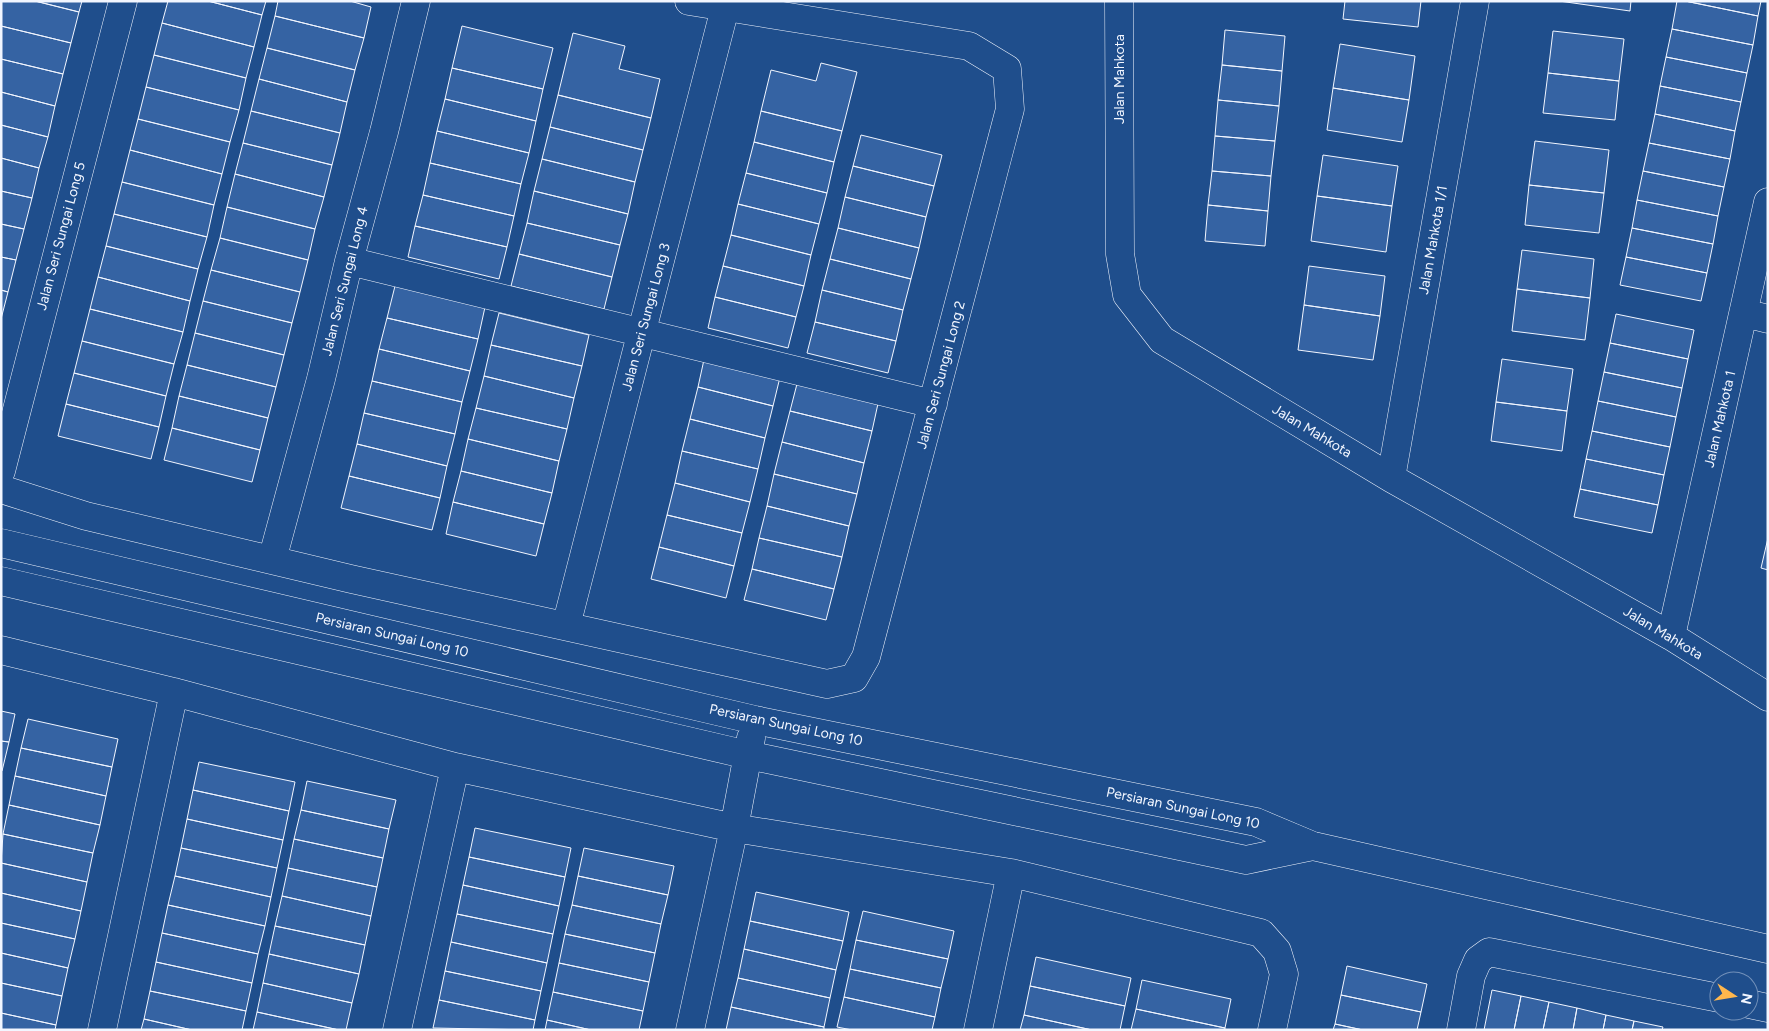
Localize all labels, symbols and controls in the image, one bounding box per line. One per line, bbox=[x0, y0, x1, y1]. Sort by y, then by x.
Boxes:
street label: Jalan Mahkota bbox=[1111, 34, 1128, 124]
street label: Jalan Seri Sungai Long 5 bbox=[33, 160, 89, 312]
street label: Jalan Mahkota 1/1 bbox=[1415, 184, 1451, 296]
street label: Jalan Seri Sungai Long 4 bbox=[318, 204, 372, 357]
street label: Jalan Seri Sungai Long 3 bbox=[618, 241, 674, 393]
street label: Jalan Seri Sungai Long 2 bbox=[913, 299, 969, 451]
street label: Jalan Mahkota 1 bbox=[1701, 369, 1739, 469]
street label: Jalan Mahkota bbox=[1269, 401, 1355, 461]
street label: Jalan Mahkota bbox=[1620, 603, 1706, 663]
street label: Persiaran Sungai Long 10 bbox=[314, 609, 470, 661]
street label: Persiaran Sungai Long 10 bbox=[708, 700, 864, 750]
street label: Persiaran Sungai Long 10 bbox=[1105, 783, 1261, 833]
north arrow bbox=[1709, 971, 1759, 1021]
text: N bbox=[1737, 992, 1756, 1006]

